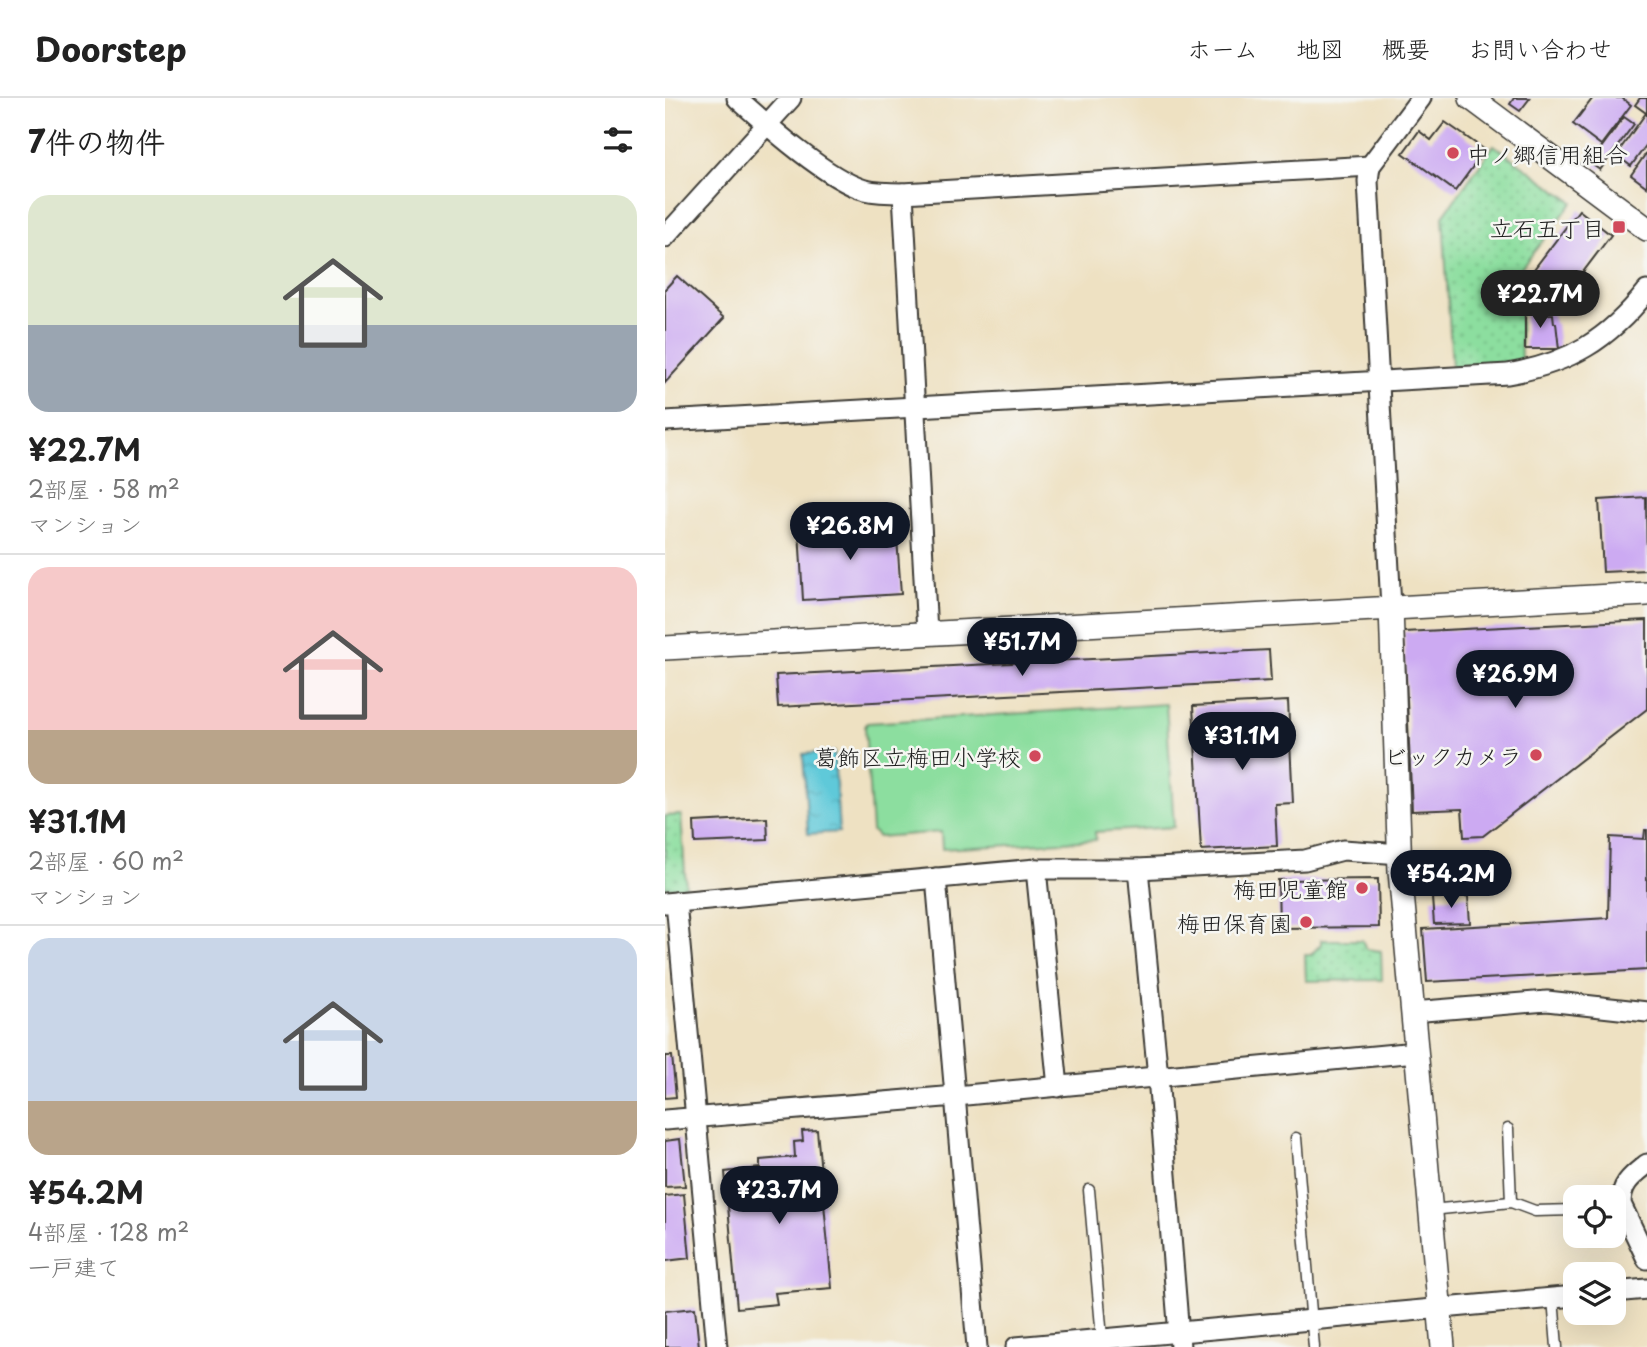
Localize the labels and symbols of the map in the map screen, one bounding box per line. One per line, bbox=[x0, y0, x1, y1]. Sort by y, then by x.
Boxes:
place label: 中ノ郷信用組合 bbox=[1467, 136, 1628, 171]
marker: 中ノ郷信用組合 bbox=[1445, 145, 1461, 161]
place label: 立石五丁目 bbox=[1490, 210, 1605, 245]
marker: 立石五丁目 bbox=[1611, 219, 1627, 235]
pin: ¥22.7M bbox=[1483, 271, 1597, 330]
pin: ¥26.8M bbox=[793, 503, 907, 562]
pin: ¥51.7M bbox=[965, 618, 1079, 678]
pin: ¥26.9M bbox=[1458, 650, 1572, 710]
pin: ¥31.1M bbox=[1185, 712, 1299, 772]
place label: ビックカメラ bbox=[1384, 738, 1522, 773]
place label: 葛飾区立梅田小学校 bbox=[814, 739, 1021, 774]
marker: ビックカメラ bbox=[1528, 747, 1544, 763]
marker: 葛飾区立梅田小学校 bbox=[1027, 748, 1043, 764]
pin: ¥54.2M bbox=[1394, 850, 1508, 910]
place label: 梅田児童館 bbox=[1233, 871, 1348, 906]
marker: 梅田児童館 bbox=[1354, 880, 1370, 896]
place label: 梅田保育園 bbox=[1177, 905, 1292, 940]
marker: 梅田保育園 bbox=[1298, 914, 1314, 930]
pin: ¥23.7M bbox=[722, 1166, 836, 1226]

